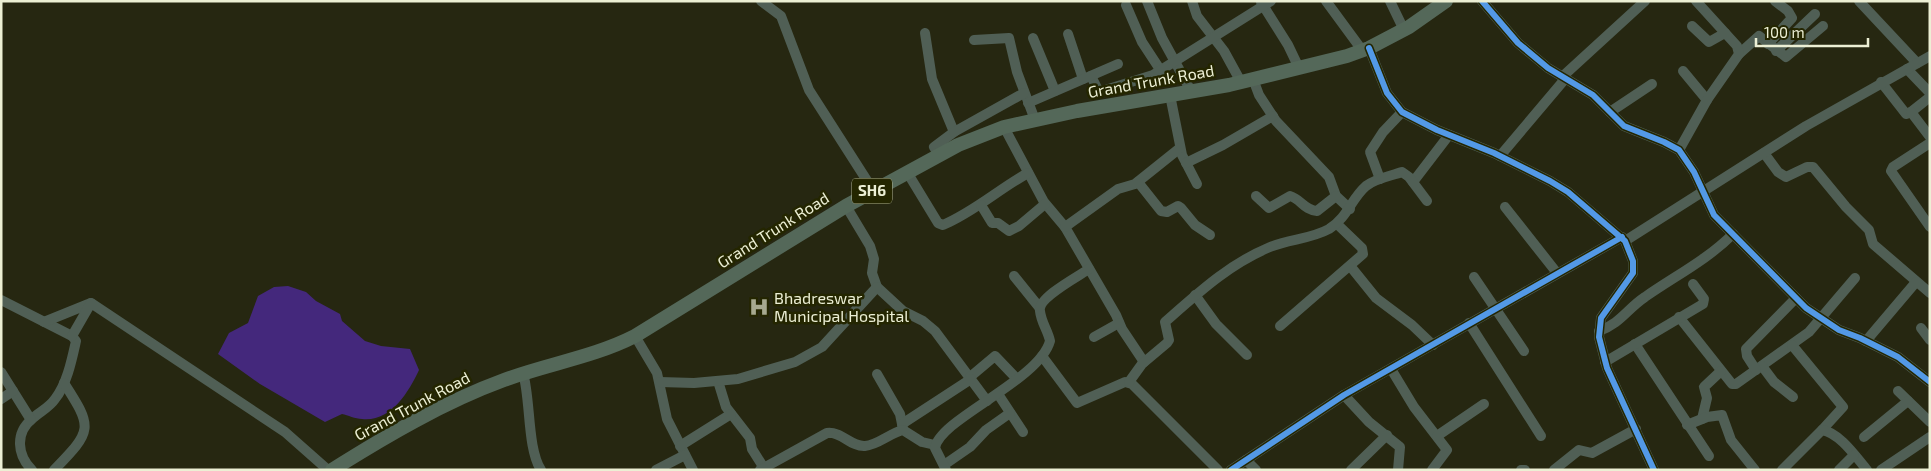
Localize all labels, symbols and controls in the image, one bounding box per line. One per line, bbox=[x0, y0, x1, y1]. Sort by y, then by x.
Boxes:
scale bar bbox=[1756, 15, 1868, 47]
text: 100 m bbox=[1764, 23, 1805, 41]
street label: Grand Trunk Road bbox=[1086, 60, 1216, 101]
road number: SH6 bbox=[852, 178, 892, 204]
street label: Grand Trunk Road bbox=[713, 188, 832, 272]
place label: Bhadreswar Municipal Hospital bbox=[774, 288, 909, 325]
hospital icon: Bhadreswar Municipal Hospital bbox=[748, 296, 770, 318]
street label: Grand Trunk Road bbox=[351, 367, 473, 444]

